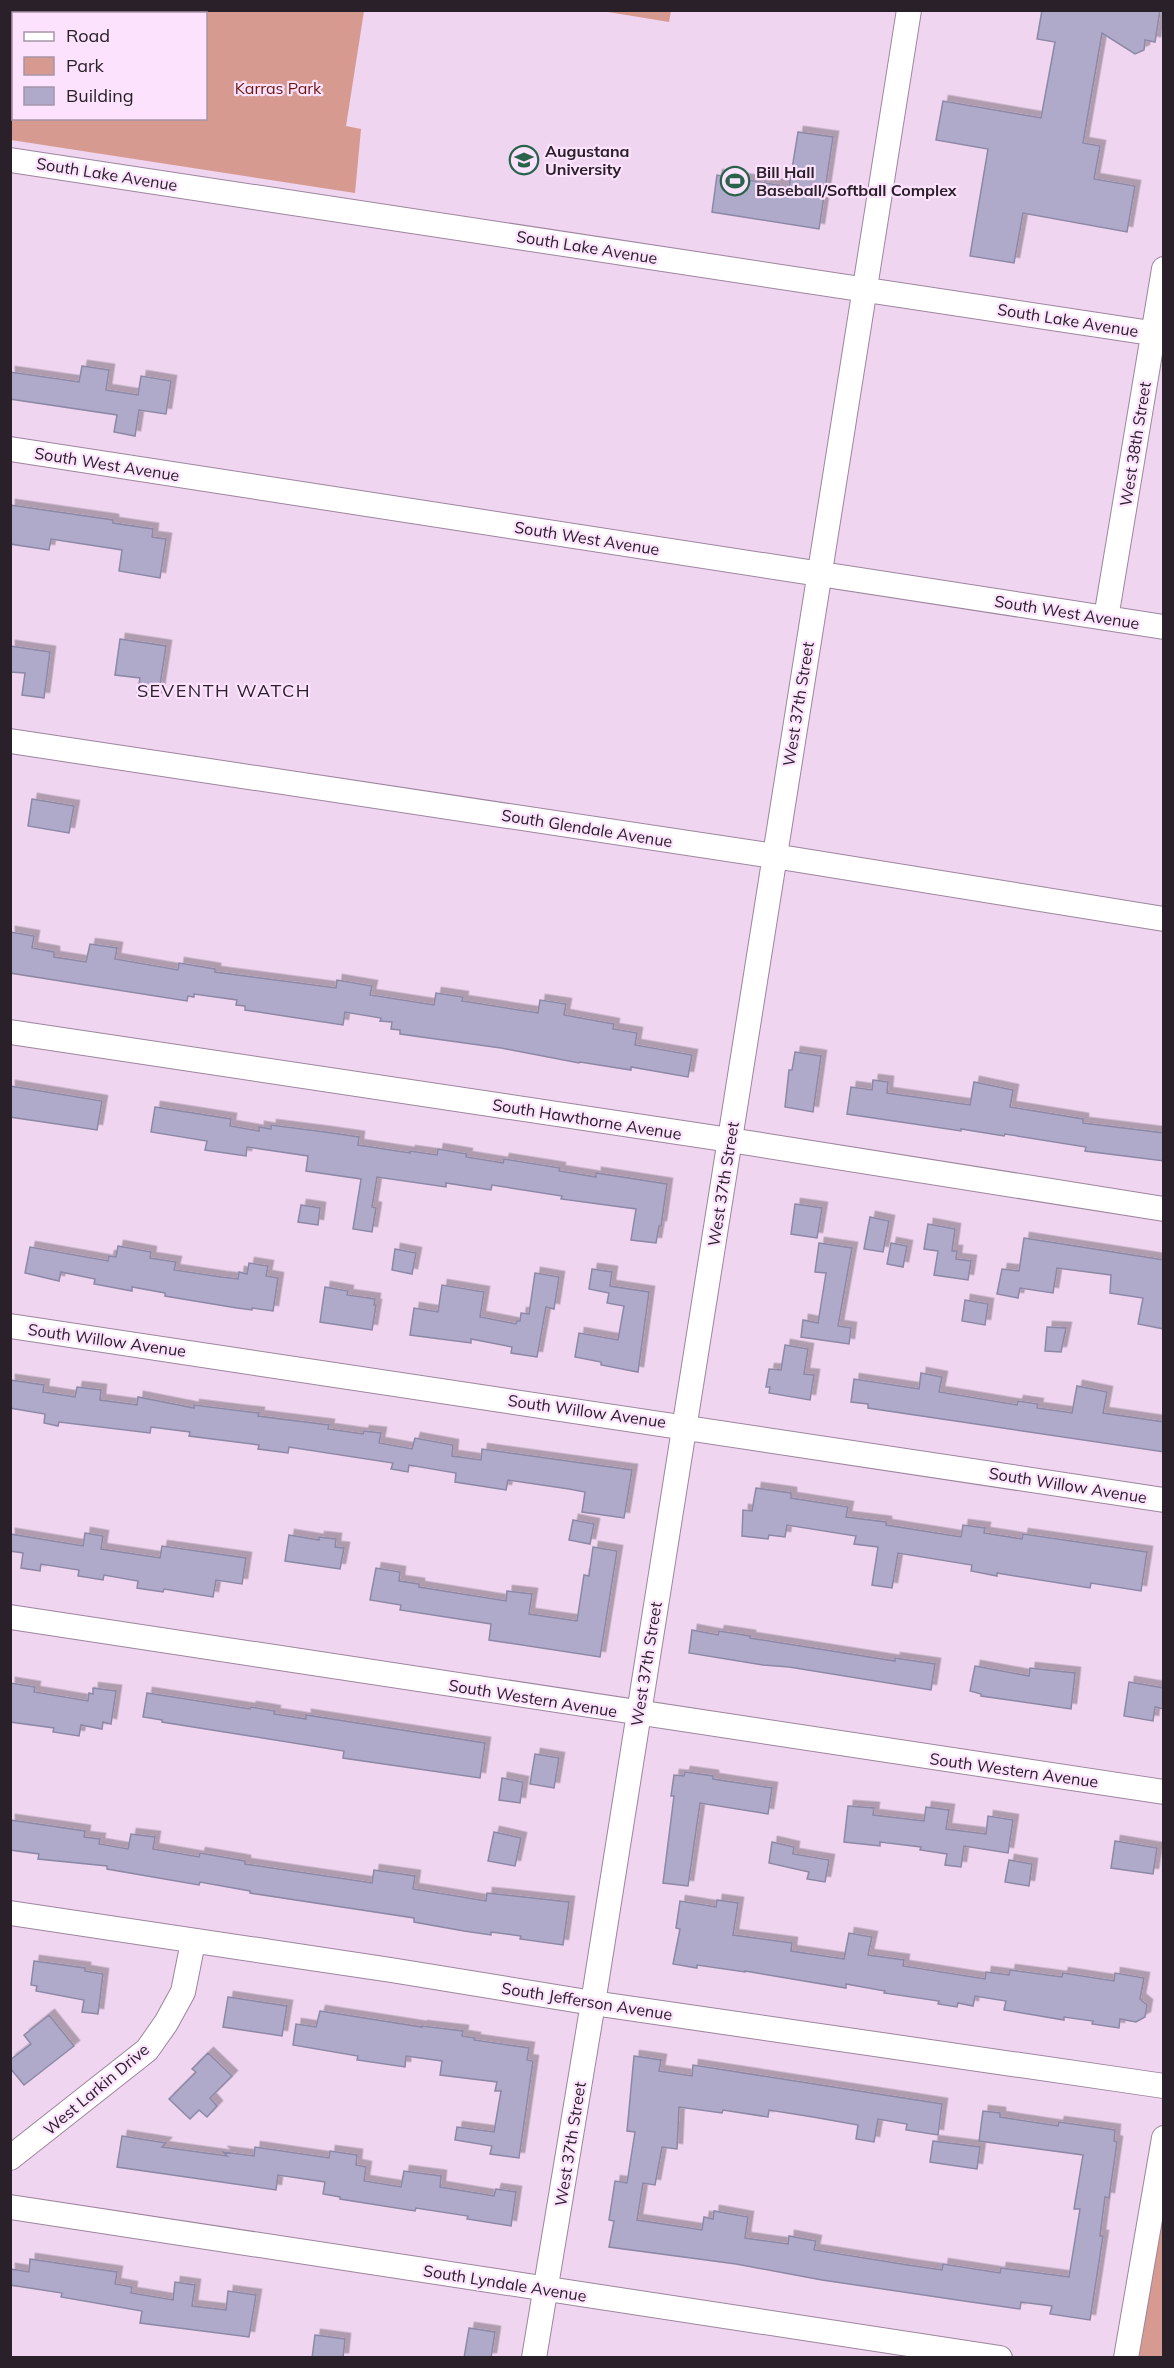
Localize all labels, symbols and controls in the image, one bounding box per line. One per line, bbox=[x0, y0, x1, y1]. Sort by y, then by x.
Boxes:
legend bbox=[12, 12, 207, 120]
text: Road bbox=[66, 24, 110, 47]
text: Park bbox=[66, 54, 105, 77]
park label: Karras Park bbox=[235, 78, 322, 98]
text: Building bbox=[66, 84, 134, 107]
place label: Augustana University bbox=[545, 141, 630, 179]
school or university icon: Augustana University bbox=[508, 144, 540, 176]
street label: South Lake Avenue bbox=[35, 153, 179, 195]
place label: Bill Hall Baseball/Softball Complex bbox=[756, 162, 957, 200]
sports icon: Bill Hall Baseball/Softball Complex bbox=[719, 165, 751, 197]
street label: South Lake Avenue bbox=[515, 226, 659, 268]
street label: South Lake Avenue bbox=[996, 299, 1140, 341]
street label: West 38th Street bbox=[1115, 380, 1155, 508]
street label: South West Avenue bbox=[33, 443, 181, 485]
street label: South West Avenue bbox=[513, 517, 661, 559]
street label: South West Avenue bbox=[993, 591, 1141, 633]
street label: West 37th Street bbox=[778, 640, 818, 768]
district label: SEVENTH WATCH bbox=[137, 679, 311, 702]
street label: South Glendale Avenue bbox=[500, 805, 674, 851]
street label: South Hawthorne Avenue bbox=[491, 1094, 683, 1144]
street label: West 37th Street bbox=[703, 1120, 743, 1248]
street label: South Willow Avenue bbox=[27, 1319, 187, 1361]
street label: South Willow Avenue bbox=[507, 1390, 667, 1432]
street label: South Willow Avenue bbox=[988, 1463, 1148, 1507]
street label: West 37th Street bbox=[626, 1600, 666, 1728]
street label: South Western Avenue bbox=[447, 1675, 619, 1721]
street label: South Western Avenue bbox=[928, 1748, 1100, 1792]
street label: South Jefferson Avenue bbox=[500, 1978, 674, 2024]
street label: West Larkin Drive bbox=[39, 2039, 153, 2139]
street label: West 37th Street bbox=[550, 2080, 590, 2208]
street label: South Lyndale Avenue bbox=[422, 2260, 588, 2306]

